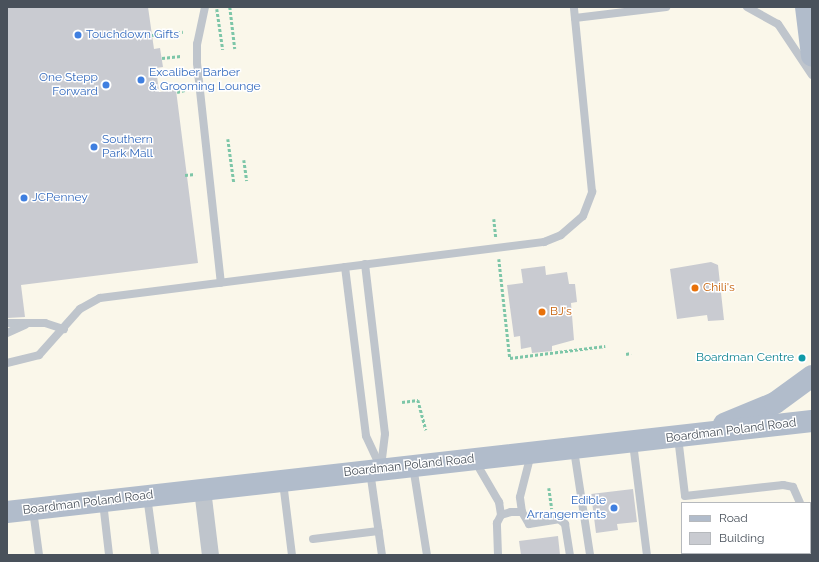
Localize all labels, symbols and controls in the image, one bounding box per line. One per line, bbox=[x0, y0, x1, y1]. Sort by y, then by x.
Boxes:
place label: Touchdown Gifts bbox=[86, 28, 179, 42]
marker: Touchdown Gifts bbox=[73, 30, 83, 40]
place label: Excaliber Barber & Grooming Lounge bbox=[149, 66, 261, 94]
place label: One Stepp Forward bbox=[39, 71, 98, 99]
marker: Excaliber Barber & Grooming Lounge bbox=[136, 75, 146, 85]
marker: One Stepp Forward bbox=[101, 80, 111, 90]
place label: Southern Park Mall bbox=[102, 133, 153, 161]
marker: Southern Park Mall bbox=[89, 142, 99, 152]
place label: JCPenney bbox=[32, 191, 88, 205]
marker: JCPenney bbox=[19, 193, 29, 203]
place label: Chili's bbox=[703, 281, 735, 295]
marker: Chili's bbox=[690, 283, 700, 293]
place label: BJ's bbox=[550, 305, 572, 319]
marker: BJ's bbox=[537, 307, 547, 317]
place label: Boardman Centre bbox=[696, 351, 794, 365]
marker: Boardman Centre bbox=[797, 353, 807, 363]
street label: Boardman Poland Road bbox=[665, 416, 797, 446]
street label: Boardman Poland Road bbox=[343, 452, 475, 480]
street label: Boardman Poland Road bbox=[22, 488, 154, 518]
place label: Edible Arrangements bbox=[527, 494, 606, 522]
legend bbox=[681, 502, 811, 554]
marker: Edible Arrangements bbox=[609, 503, 619, 513]
text: Road bbox=[719, 511, 748, 525]
text: Building bbox=[719, 531, 765, 545]

